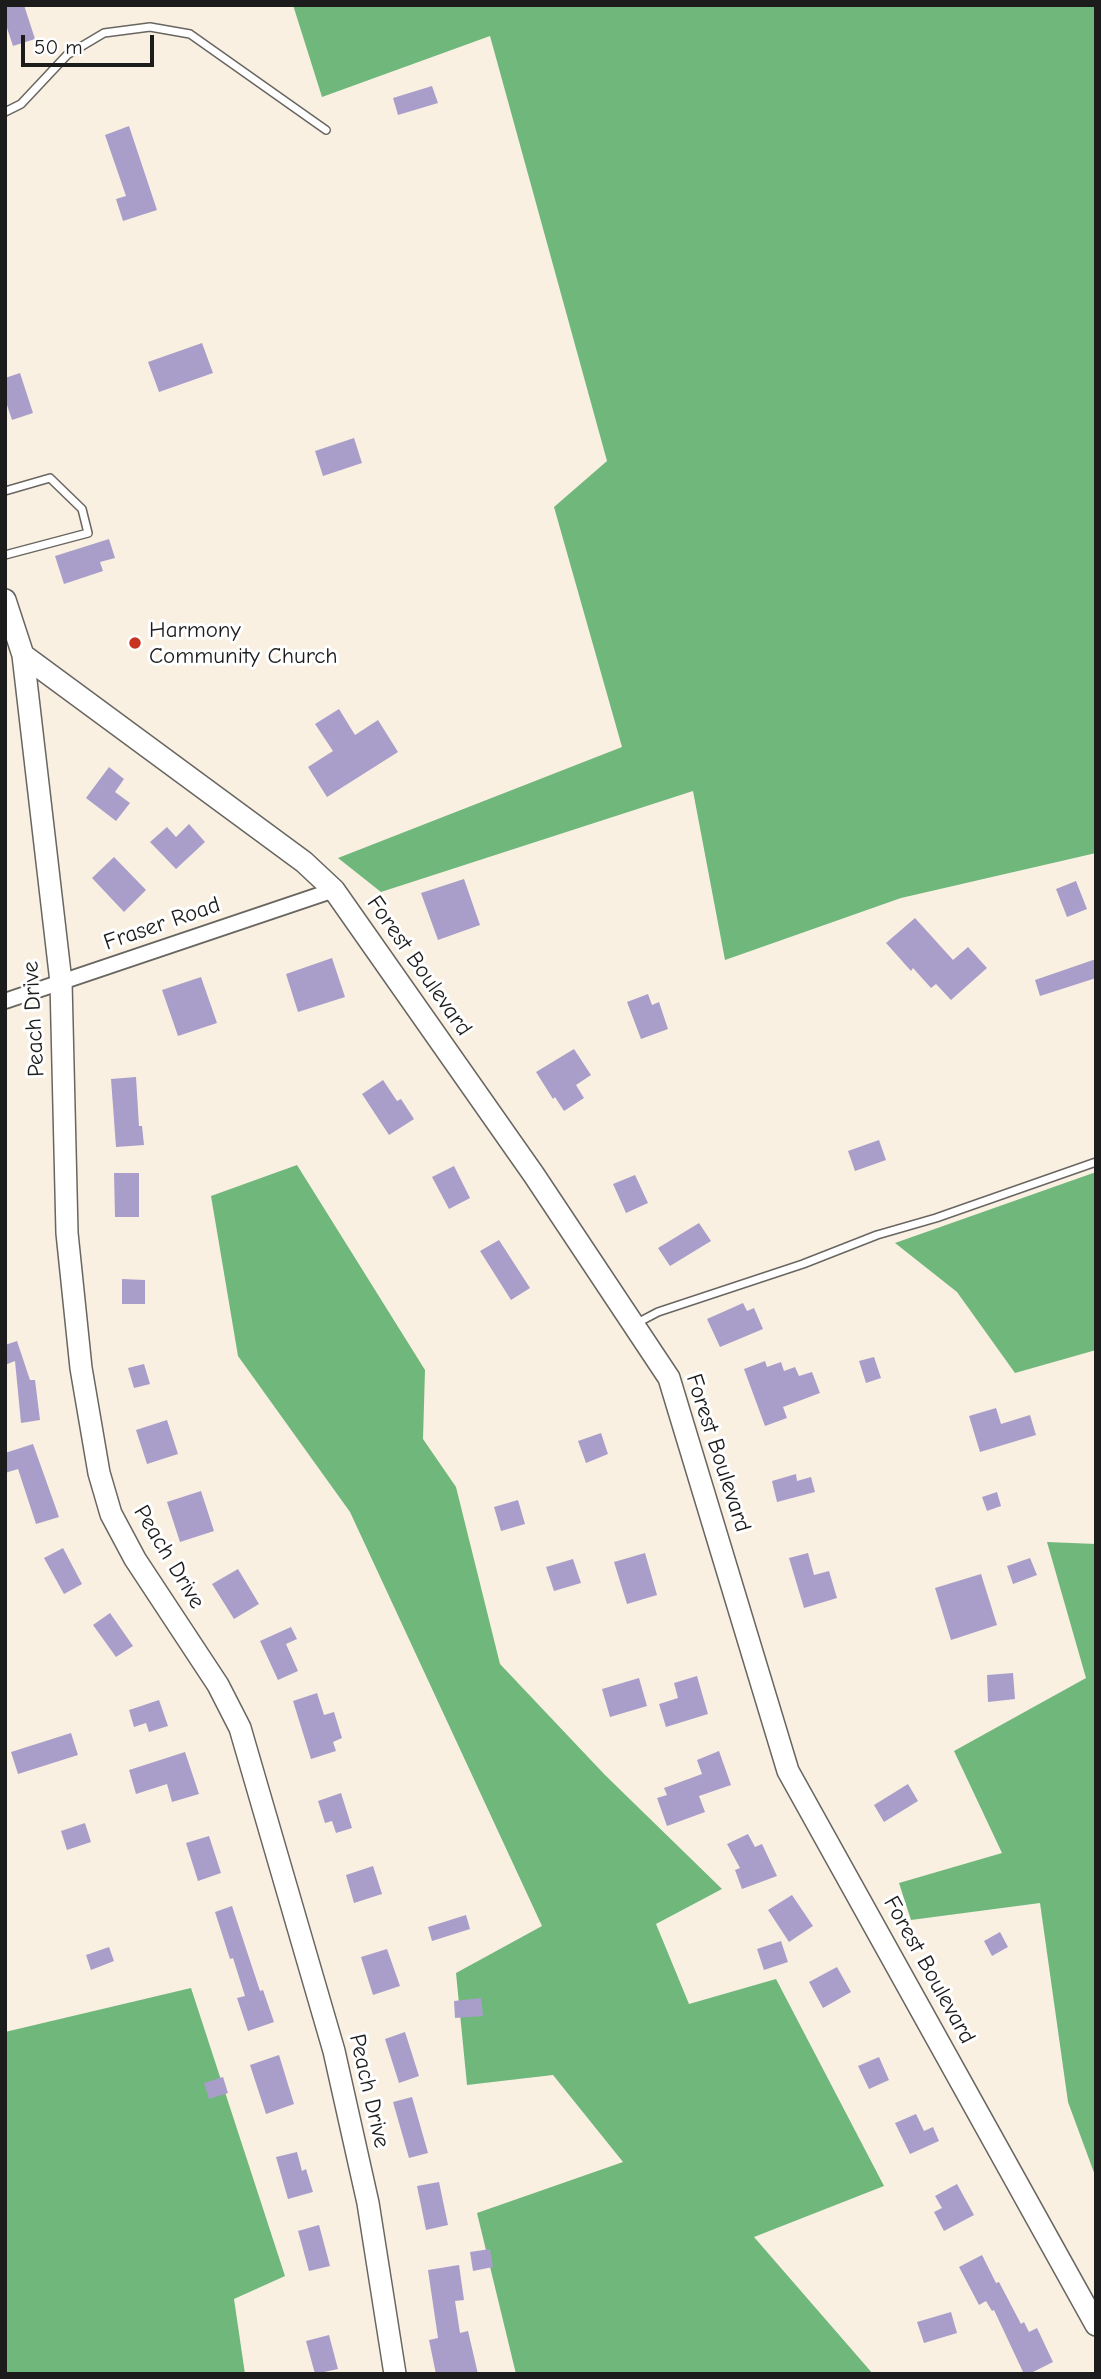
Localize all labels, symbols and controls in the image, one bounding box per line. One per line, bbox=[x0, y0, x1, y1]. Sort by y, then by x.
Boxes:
scale bar bbox=[24, 21, 158, 65]
text: 50 m bbox=[34, 35, 83, 59]
place label: Harmony Community Church bbox=[149, 616, 338, 670]
marker: Harmony Community Church bbox=[127, 635, 143, 651]
street label: Fraser Road bbox=[100, 891, 224, 957]
street label: Forest Boulevard bbox=[361, 891, 477, 1041]
street label: Peach Drive bbox=[17, 960, 51, 1078]
street label: Forest Boulevard bbox=[679, 1370, 757, 1536]
street label: Peach Drive bbox=[127, 1500, 211, 1614]
street label: Forest Boulevard bbox=[877, 1891, 981, 2049]
street label: Peach Drive bbox=[343, 2031, 395, 2151]

